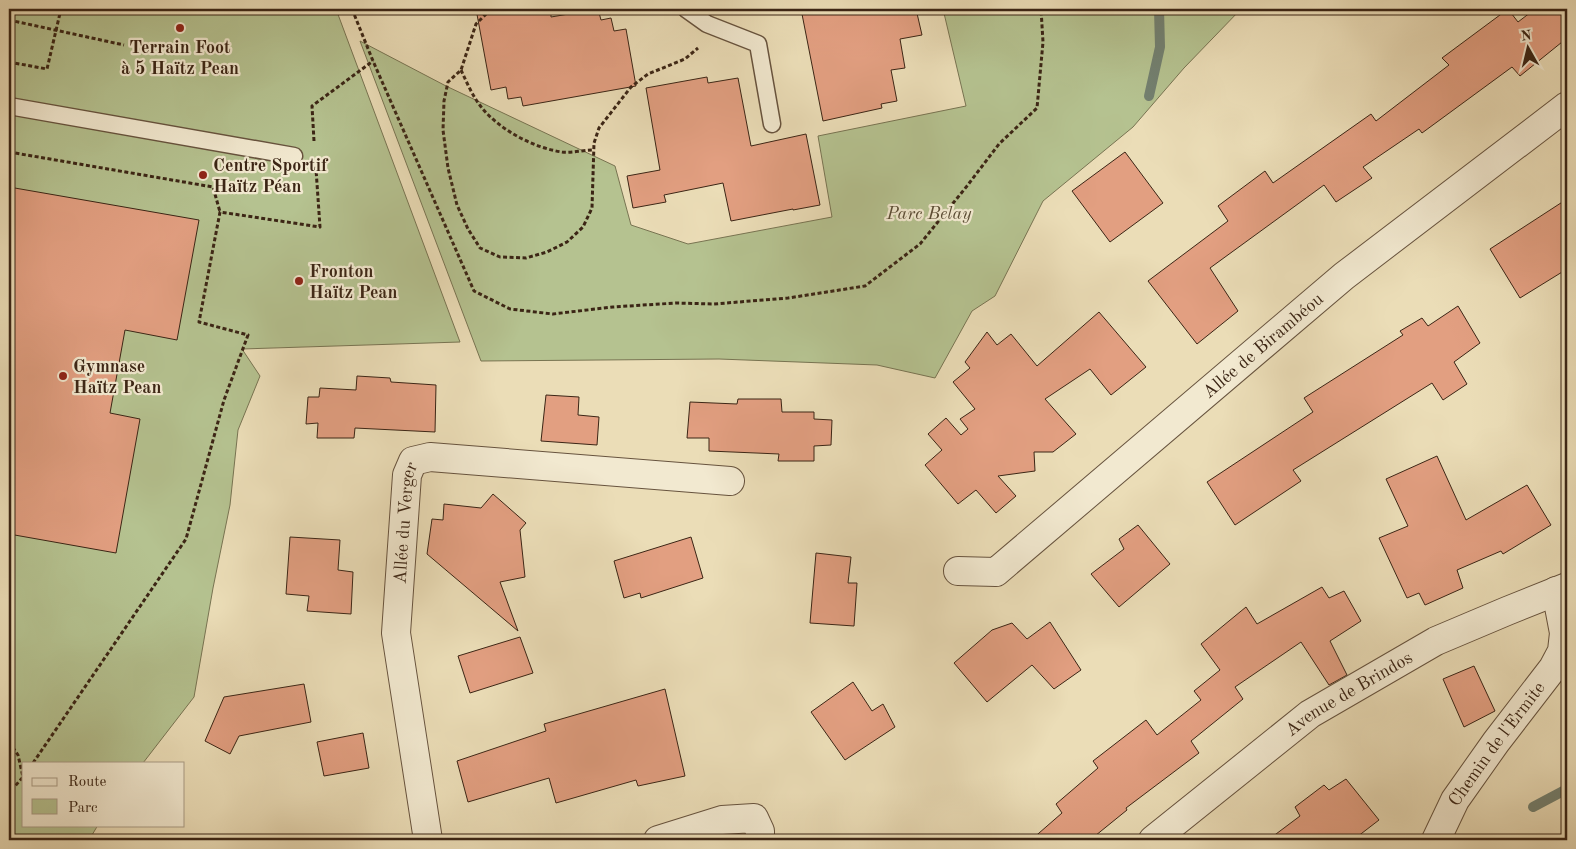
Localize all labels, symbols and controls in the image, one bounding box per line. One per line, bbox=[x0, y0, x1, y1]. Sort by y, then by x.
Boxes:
marker: Terrain Foot à 5 Haïtz Pean bbox=[174, 22, 186, 34]
north arrow bbox=[1504, 22, 1554, 72]
text: N bbox=[1520, 28, 1533, 44]
place label: Terrain Foot à 5 Haïtz Pean bbox=[121, 39, 239, 78]
place label: Centre Sportif Haïtz Péan bbox=[213, 157, 329, 196]
marker: Centre Sportif Haïtz Péan bbox=[197, 169, 209, 181]
park label: Parc Belay bbox=[886, 205, 972, 223]
place label: Fronton Haïtz Pean bbox=[309, 263, 398, 302]
marker: Fronton Haïtz Pean bbox=[293, 275, 305, 287]
street label: Allée de Birambéou bbox=[1200, 290, 1327, 402]
place label: Gymnase Haïtz Pean bbox=[73, 358, 162, 397]
marker: Gymnase Haïtz Pean bbox=[57, 370, 69, 382]
street label: Allée du Verger bbox=[391, 459, 422, 584]
street label: Avenue de Brindos bbox=[1282, 649, 1416, 740]
street label: Chemin de l'Ermite bbox=[1446, 679, 1549, 810]
legend bbox=[22, 762, 185, 826]
text: Route bbox=[68, 775, 106, 790]
text: Parc bbox=[68, 801, 98, 816]

